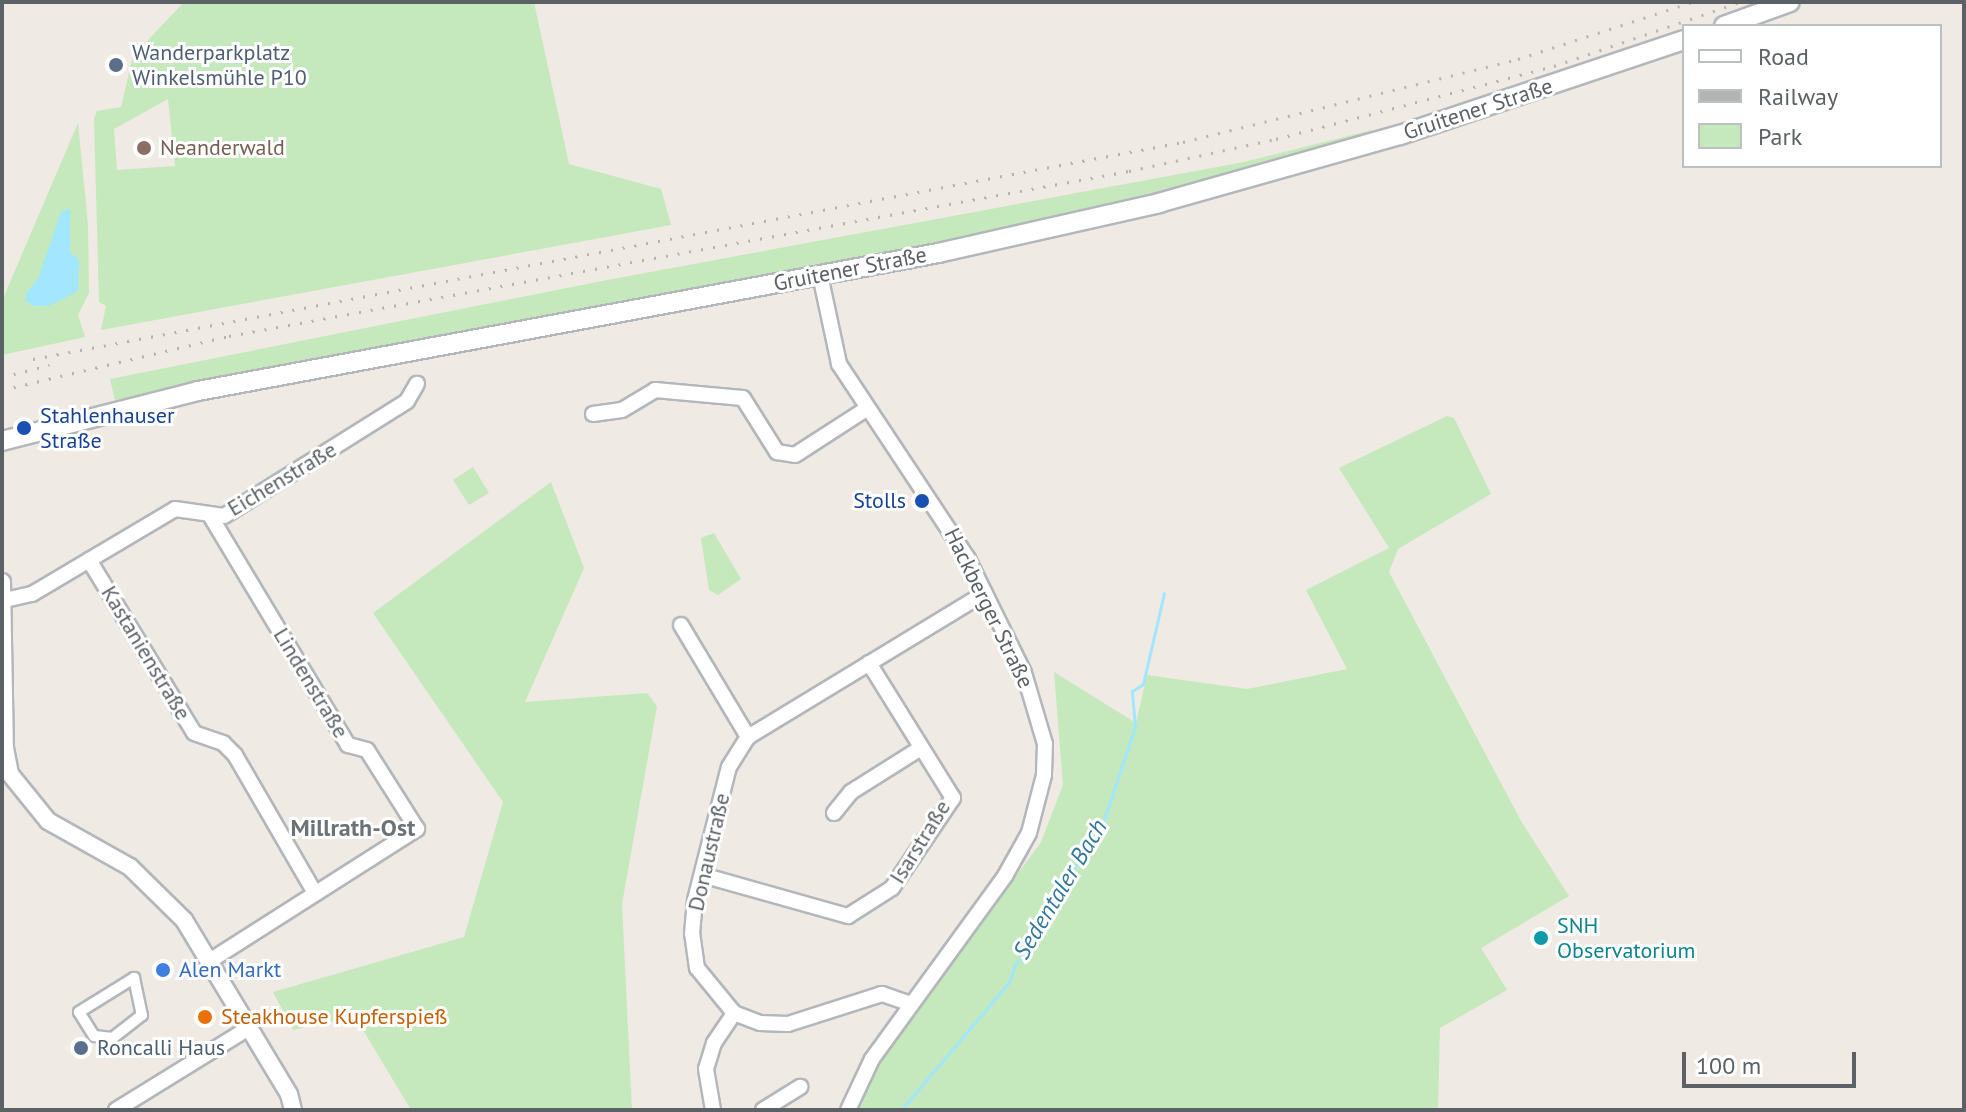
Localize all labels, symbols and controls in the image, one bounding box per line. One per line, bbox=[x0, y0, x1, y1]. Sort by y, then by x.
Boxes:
legend bbox=[1682, 24, 1942, 168]
place label: Wanderparkplatz Winkelsmühle P10 bbox=[132, 39, 307, 90]
text: Road bbox=[1758, 41, 1809, 72]
marker: Wanderparkplatz Winkelsmühle P10 bbox=[107, 56, 125, 74]
street label: Gruitener Straße bbox=[1400, 72, 1556, 146]
text: Railway bbox=[1758, 81, 1838, 112]
text: Park bbox=[1758, 121, 1802, 152]
place label: Neanderwald bbox=[160, 135, 285, 161]
marker: Neanderwald bbox=[135, 139, 153, 157]
street label: Gruitener Straße bbox=[771, 241, 929, 297]
place label: Stahlenhauser Straße bbox=[40, 402, 174, 454]
marker: Stahlenhauser Straße bbox=[15, 419, 33, 437]
street label: Eichenstraße bbox=[223, 436, 341, 522]
place label: Stolls bbox=[853, 488, 906, 514]
marker: Stolls bbox=[913, 492, 931, 510]
street label: Hackberger Straße bbox=[939, 524, 1039, 692]
street label: Kastanienstraße bbox=[96, 581, 196, 725]
street label: Lindenstraße bbox=[268, 623, 354, 743]
street label: Donaustraße bbox=[683, 790, 735, 914]
street label: Isarstraße bbox=[884, 795, 956, 889]
district label: Millrath-Ost bbox=[291, 814, 415, 842]
water label: Sedentaler Bach bbox=[1007, 814, 1113, 964]
place label: SNH Observatorium bbox=[1557, 912, 1695, 964]
marker: SNH Observatorium bbox=[1532, 929, 1550, 947]
place label: Alen Markt bbox=[179, 957, 281, 983]
marker: Alen Markt bbox=[154, 961, 172, 979]
place label: Steakhouse Kupferspieß bbox=[221, 1004, 448, 1030]
marker: Steakhouse Kupferspieß bbox=[196, 1008, 214, 1026]
place label: Roncalli Haus bbox=[97, 1035, 225, 1061]
scale bar bbox=[1686, 1036, 1860, 1086]
marker: Roncalli Haus bbox=[72, 1039, 90, 1057]
text: 100 m bbox=[1696, 1050, 1761, 1081]

